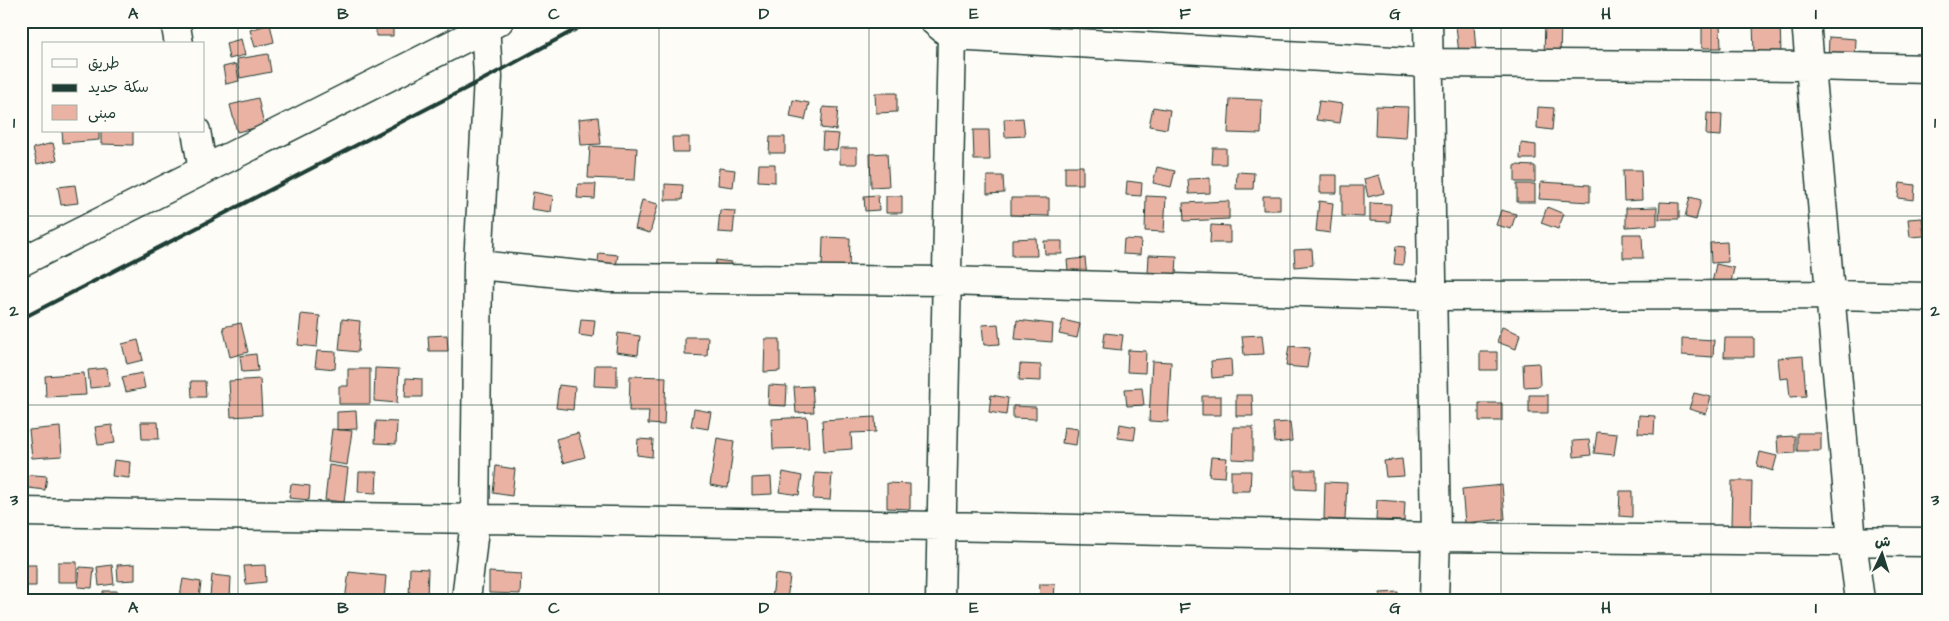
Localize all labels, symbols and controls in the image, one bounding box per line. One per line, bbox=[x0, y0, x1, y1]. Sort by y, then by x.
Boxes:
text: A bbox=[128, 3, 139, 25]
text: B bbox=[337, 3, 349, 25]
text: C bbox=[548, 3, 560, 25]
text: D bbox=[759, 3, 770, 25]
text: E bbox=[969, 3, 979, 25]
text: F bbox=[1179, 3, 1191, 25]
text: G bbox=[1389, 3, 1401, 25]
text: H bbox=[1601, 3, 1611, 25]
text: I bbox=[1815, 3, 1817, 25]
legend bbox=[42, 42, 205, 132]
text: طريق bbox=[88, 53, 120, 74]
text: سكة حديد bbox=[88, 77, 149, 98]
text: مبنى bbox=[88, 103, 116, 124]
text: 1 bbox=[13, 112, 16, 134]
text: 1 bbox=[1934, 112, 1937, 134]
text: 2 bbox=[8, 300, 19, 322]
text: 2 bbox=[1929, 300, 1940, 322]
text: 3 bbox=[9, 489, 19, 511]
text: 3 bbox=[1930, 489, 1940, 511]
north arrow bbox=[1856, 528, 1906, 578]
text: ش bbox=[1874, 532, 1891, 553]
text: A bbox=[128, 597, 139, 619]
text: B bbox=[337, 597, 349, 619]
text: C bbox=[548, 597, 560, 619]
text: D bbox=[759, 597, 770, 619]
text: E bbox=[969, 597, 979, 619]
text: F bbox=[1179, 597, 1191, 619]
text: G bbox=[1389, 597, 1401, 619]
text: H bbox=[1601, 597, 1611, 619]
text: I bbox=[1815, 597, 1817, 619]

